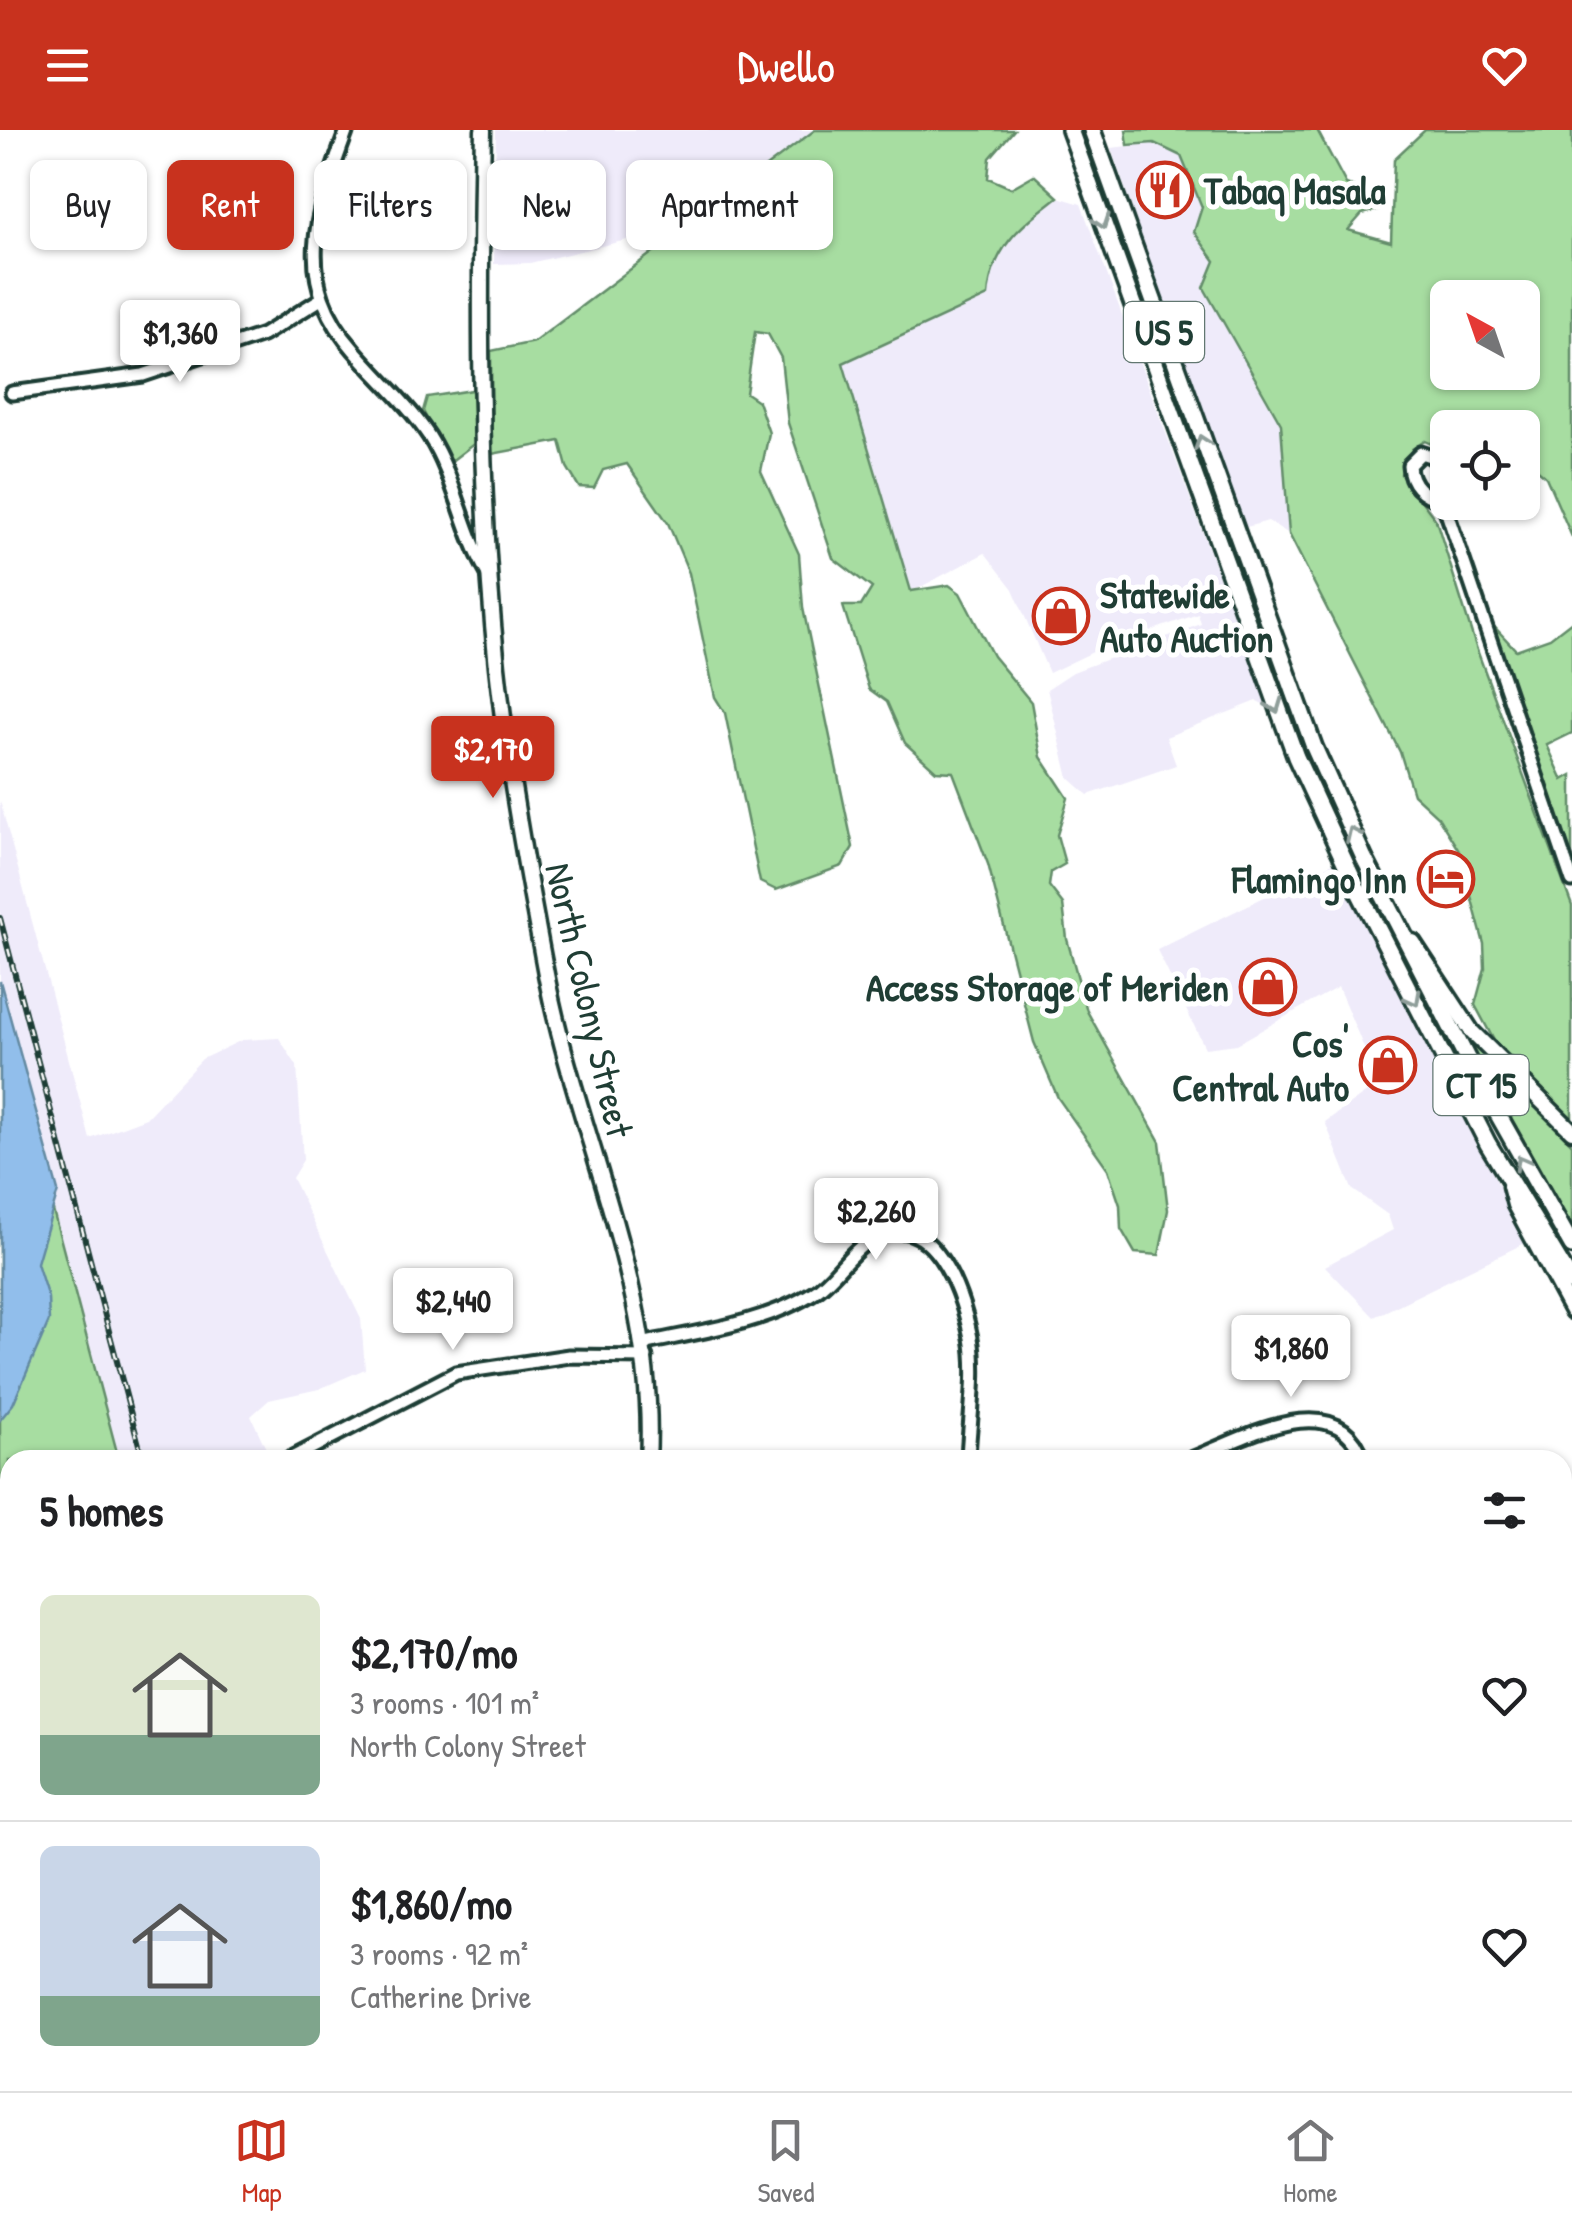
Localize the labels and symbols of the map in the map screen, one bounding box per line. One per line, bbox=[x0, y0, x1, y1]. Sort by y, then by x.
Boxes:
restaurant icon: Tabaq Masala bbox=[1135, 160, 1195, 220]
place label: Tabaq Masala bbox=[1203, 164, 1386, 217]
one-way arrow bbox=[1090, 212, 1111, 229]
north arrow bbox=[1430, 280, 1540, 390]
pin: $1,360 bbox=[99, 300, 261, 385]
road number: US 5 bbox=[1124, 302, 1204, 362]
one-way arrow bbox=[1194, 434, 1214, 451]
place label: Statewide Auto Auction bbox=[1100, 568, 1273, 664]
shop icon: Statewide Auto Auction bbox=[1031, 586, 1091, 646]
one-way arrow bbox=[1263, 696, 1284, 713]
pin: $2,170 bbox=[412, 716, 574, 801]
one-way arrow bbox=[1345, 826, 1365, 844]
hotel icon: Flamingo Inn bbox=[1416, 849, 1476, 909]
place label: Flamingo Inn bbox=[1231, 853, 1407, 906]
street label: North Colony Street bbox=[533, 858, 647, 1143]
shop icon: Access Storage of Meriden bbox=[1238, 957, 1298, 1017]
place label: Access Storage of Meriden bbox=[866, 961, 1229, 1014]
one-way arrow bbox=[1402, 989, 1421, 1007]
place label: Cos' Central Auto bbox=[1172, 1017, 1350, 1113]
shop icon: Cos' Central Auto bbox=[1358, 1035, 1418, 1095]
road number: CT 15 bbox=[1434, 1055, 1528, 1115]
one-way arrow bbox=[1515, 1155, 1535, 1173]
pin: $2,260 bbox=[795, 1178, 957, 1263]
pin: $2,440 bbox=[372, 1268, 534, 1353]
pin: $1,860 bbox=[1210, 1315, 1372, 1400]

